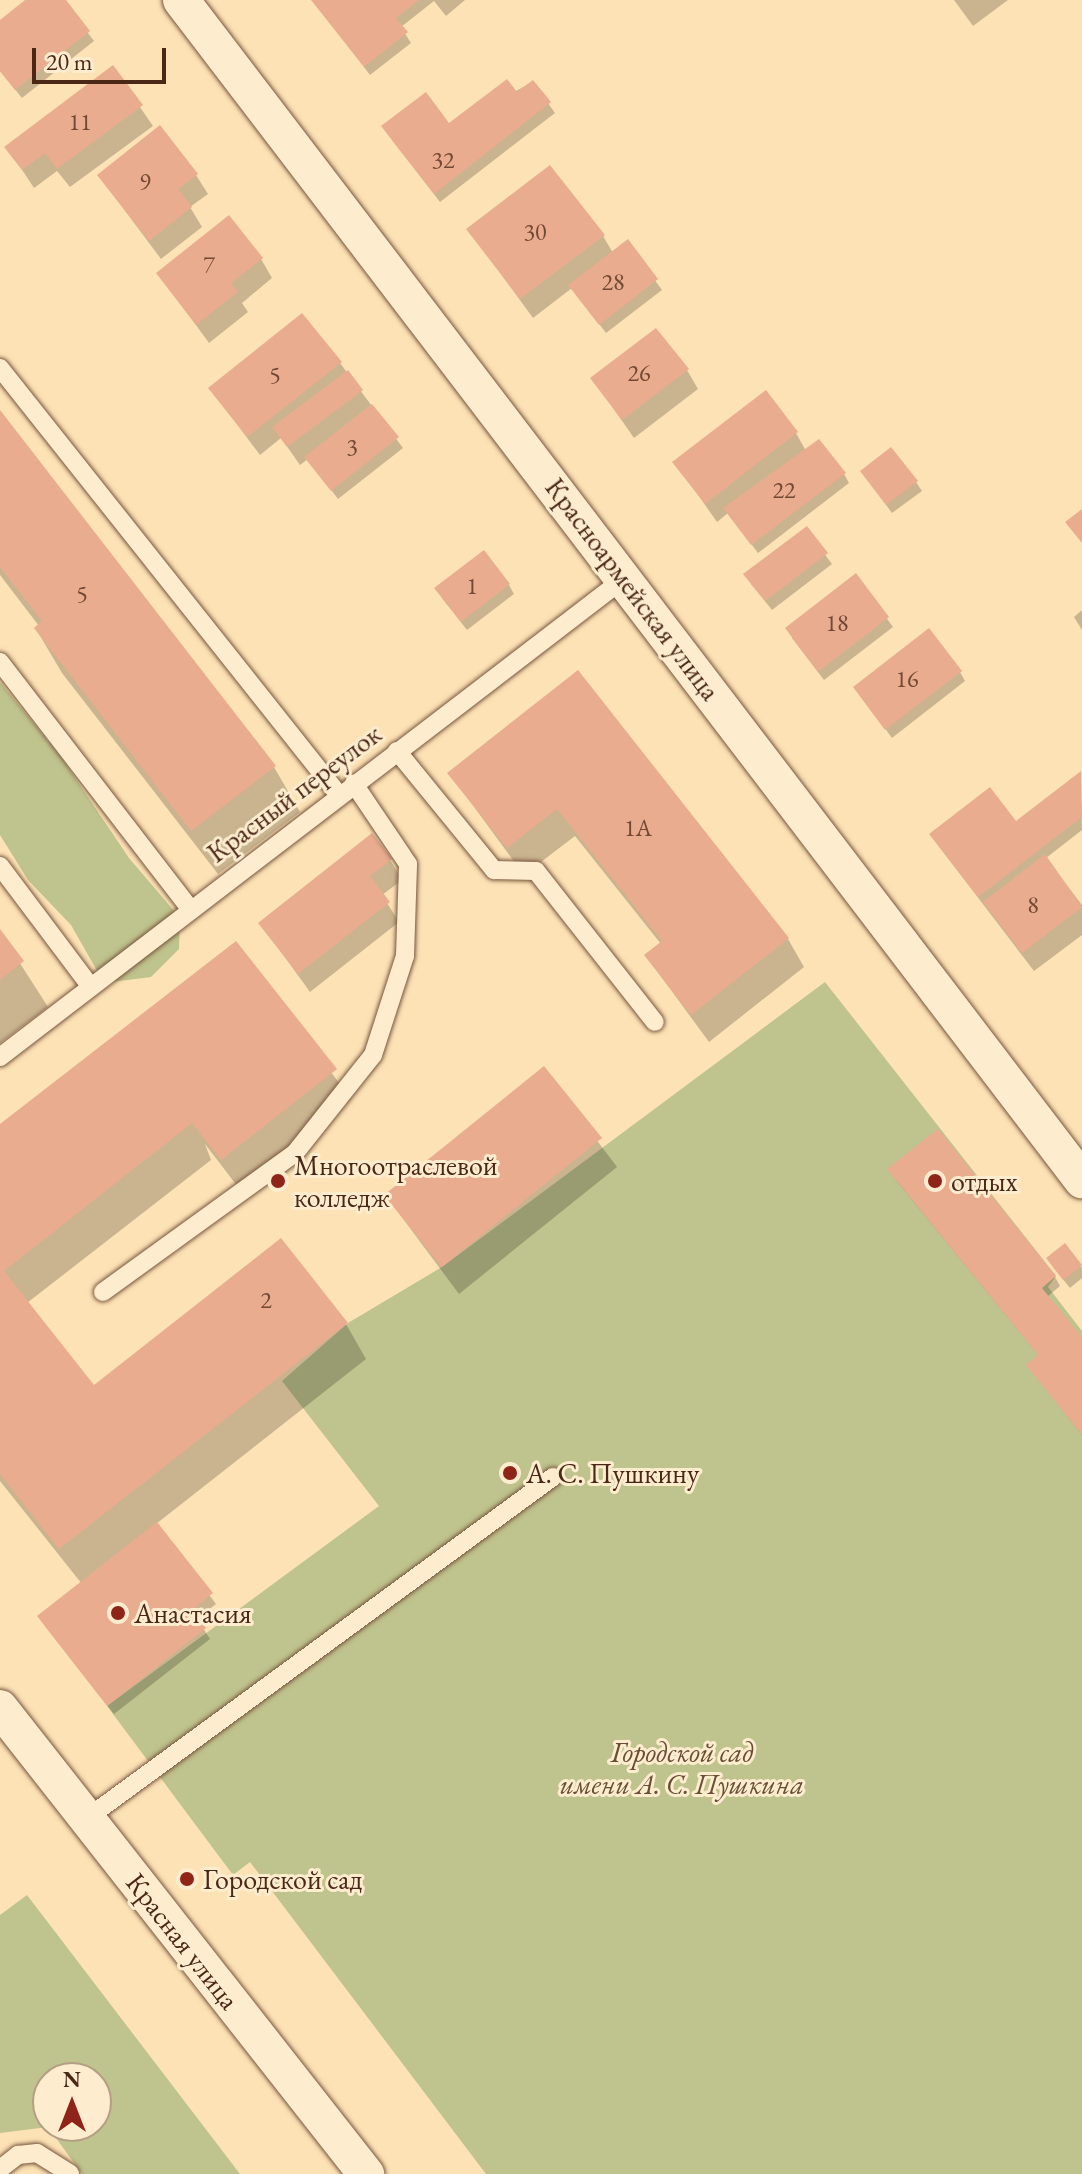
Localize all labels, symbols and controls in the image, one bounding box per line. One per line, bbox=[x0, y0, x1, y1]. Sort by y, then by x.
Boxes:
scale bar bbox=[36, 32, 170, 82]
text: 20 m bbox=[46, 46, 93, 77]
house number: 11 bbox=[68, 108, 92, 136]
house number: 32 bbox=[431, 146, 455, 174]
house number: 9 bbox=[139, 168, 151, 196]
house number: 30 bbox=[523, 218, 547, 246]
house number: 7 bbox=[203, 251, 215, 279]
house number: 28 bbox=[601, 268, 625, 296]
house number: 26 bbox=[627, 359, 651, 387]
house number: 5 bbox=[269, 361, 281, 389]
house number: 3 bbox=[346, 433, 358, 461]
street label: Красноармейская улица bbox=[538, 471, 728, 707]
house number: 22 bbox=[772, 476, 796, 504]
house number: 1 bbox=[466, 572, 478, 600]
house number: 5 bbox=[76, 580, 88, 608]
house number: 18 bbox=[825, 609, 849, 637]
house number: 16 bbox=[895, 665, 919, 693]
street label: Красный переулок bbox=[200, 717, 388, 869]
house number: 1А bbox=[624, 814, 652, 842]
house number: 8 bbox=[1027, 891, 1039, 919]
place label: Многоотраслевой колледж bbox=[294, 1148, 498, 1214]
place label: отдых bbox=[951, 1164, 1018, 1198]
marker: Многоотраслевой колледж bbox=[269, 1172, 287, 1190]
marker: отдых bbox=[926, 1172, 944, 1190]
house number: 2 bbox=[260, 1286, 272, 1314]
place label: А. С. Пушкину bbox=[526, 1456, 699, 1490]
marker: А. С. Пушкину bbox=[501, 1464, 519, 1482]
place label: Анастасия bbox=[134, 1596, 251, 1630]
marker: Анастасия bbox=[109, 1604, 127, 1622]
park label: Городской сад имени А. С. Пушкина bbox=[560, 1735, 804, 1801]
place label: Городской сад bbox=[203, 1862, 362, 1896]
street label: Красная улица bbox=[119, 1866, 247, 2016]
marker: Городской сад bbox=[178, 1870, 196, 1888]
north arrow bbox=[32, 2062, 112, 2142]
text: N bbox=[63, 2065, 81, 2094]

